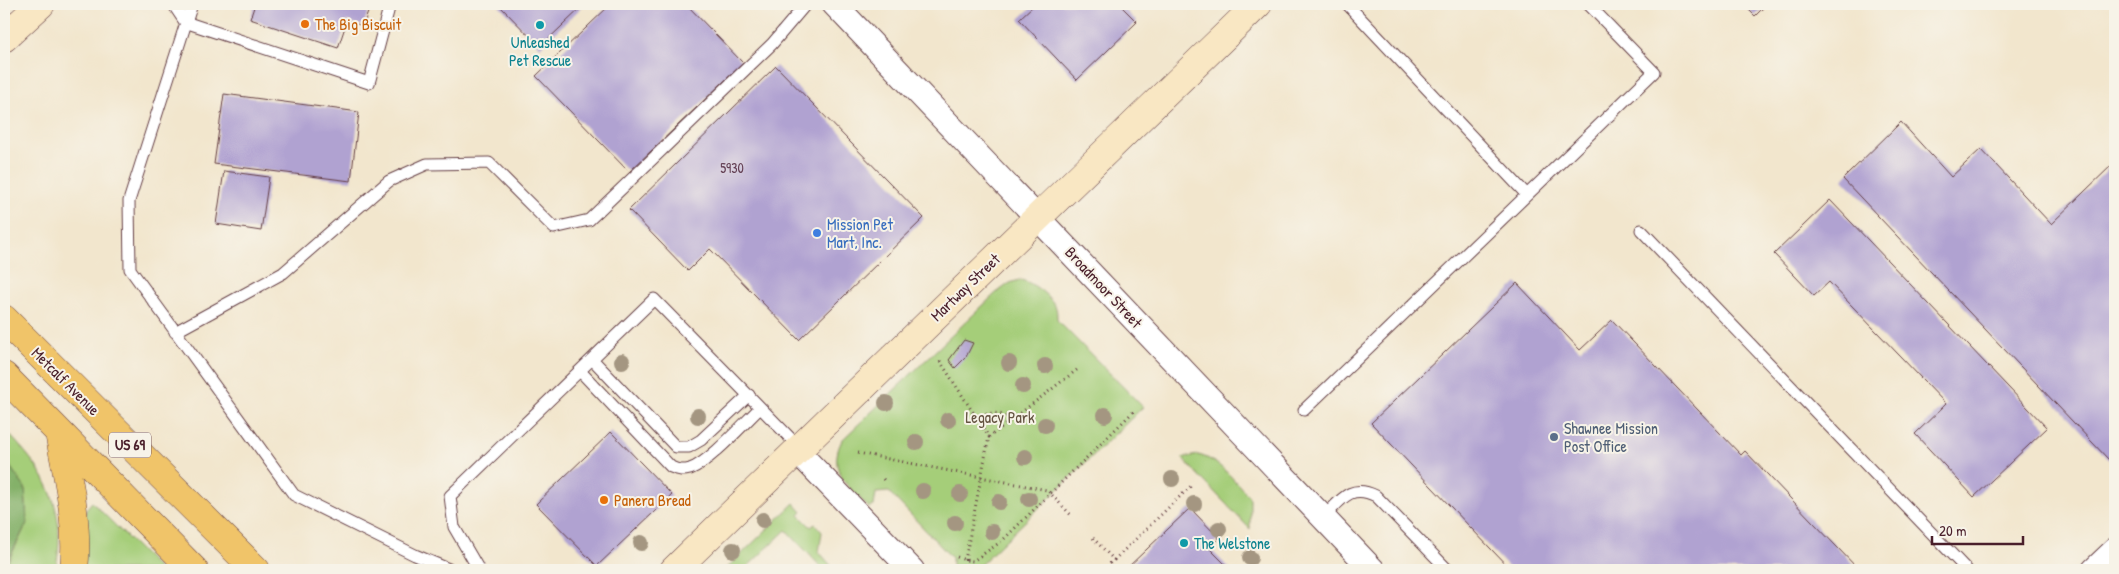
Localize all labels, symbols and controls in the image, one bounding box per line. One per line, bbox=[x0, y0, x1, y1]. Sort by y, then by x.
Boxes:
place label: The Big Biscuit bbox=[315, 13, 402, 35]
marker: The Big Biscuit bbox=[299, 18, 311, 30]
marker: Unleashed Pet Rescue bbox=[534, 19, 546, 31]
place label: Unleashed Pet Rescue bbox=[509, 31, 572, 71]
house number: 5930 bbox=[720, 158, 744, 177]
place label: Mission Pet Mart, Inc. bbox=[827, 213, 893, 253]
marker: Mission Pet Mart, Inc. bbox=[811, 227, 823, 239]
street label: Broadmoor Street bbox=[1060, 241, 1148, 333]
street label: Martway Street bbox=[925, 248, 1005, 326]
street label: Metcalf Avenue bbox=[27, 342, 105, 420]
park label: Legacy Park bbox=[965, 406, 1035, 428]
place label: Shawnee Mission Post Office bbox=[1564, 417, 1658, 457]
marker: Shawnee Mission Post Office bbox=[1548, 431, 1560, 443]
road number: US 69 bbox=[109, 432, 151, 458]
place label: Panera Bread bbox=[614, 489, 691, 511]
marker: Panera Bread bbox=[598, 494, 610, 506]
scale bar bbox=[1932, 514, 2023, 546]
text: 20 m bbox=[1939, 520, 1966, 541]
place label: The Welstone bbox=[1194, 532, 1271, 554]
marker: The Welstone bbox=[1178, 537, 1190, 549]

